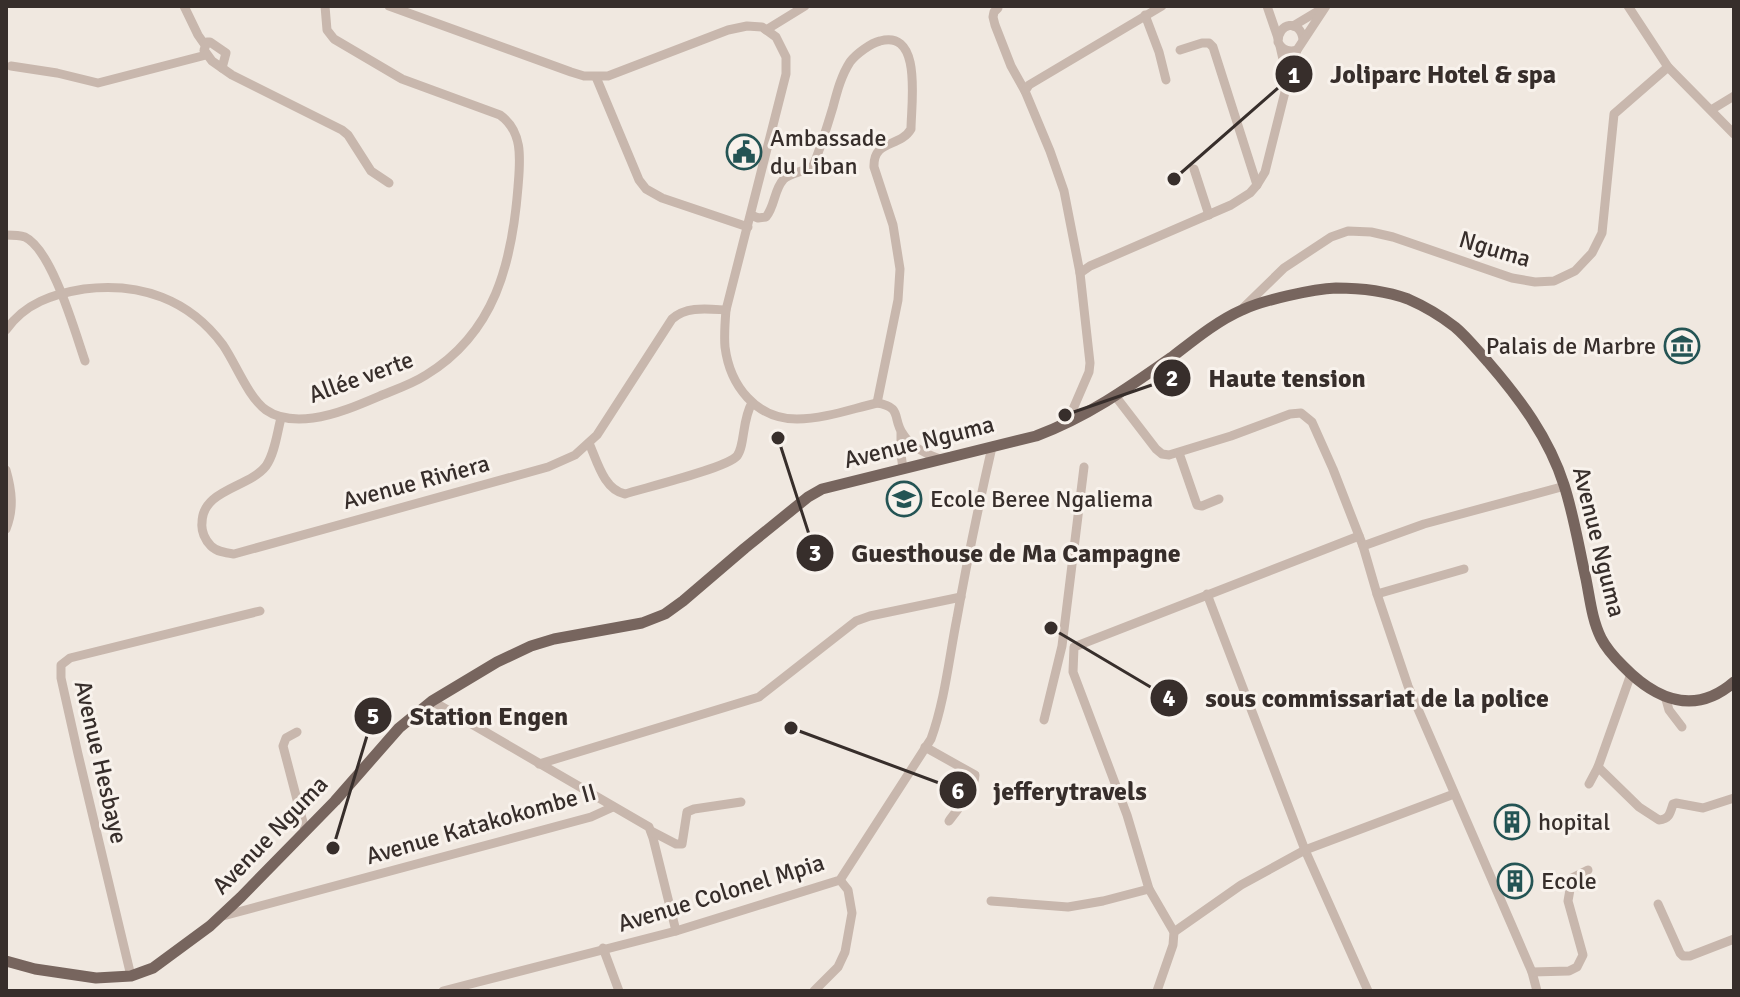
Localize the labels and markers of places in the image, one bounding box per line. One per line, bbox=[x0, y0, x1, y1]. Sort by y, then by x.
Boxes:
callout: Joliparc Hotel & spa bbox=[1274, 49, 1572, 99]
place label: Ambassade du Liban bbox=[770, 123, 886, 181]
public building icon: Ambassade du Liban bbox=[725, 133, 763, 171]
museum icon: Palais de Marbre bbox=[1663, 327, 1701, 365]
place label: Palais de Marbre bbox=[1486, 331, 1656, 361]
callout: Haute tension bbox=[1152, 353, 1381, 403]
school or university icon: Ecole Beree Ngaliema bbox=[885, 480, 923, 518]
place label: Ecole Beree Ngaliema bbox=[930, 484, 1153, 514]
callout: Guesthouse de Ma Campagne bbox=[795, 528, 1196, 578]
callout: sous commissariat de la police bbox=[1149, 673, 1565, 723]
callout: Station Engen bbox=[353, 691, 584, 741]
callout: jefferytravels bbox=[938, 765, 1163, 815]
building icon: hopital bbox=[1493, 803, 1531, 841]
place label: hopital bbox=[1538, 807, 1610, 837]
building icon: Ecole bbox=[1496, 862, 1534, 900]
place label: Ecole bbox=[1541, 866, 1597, 896]

